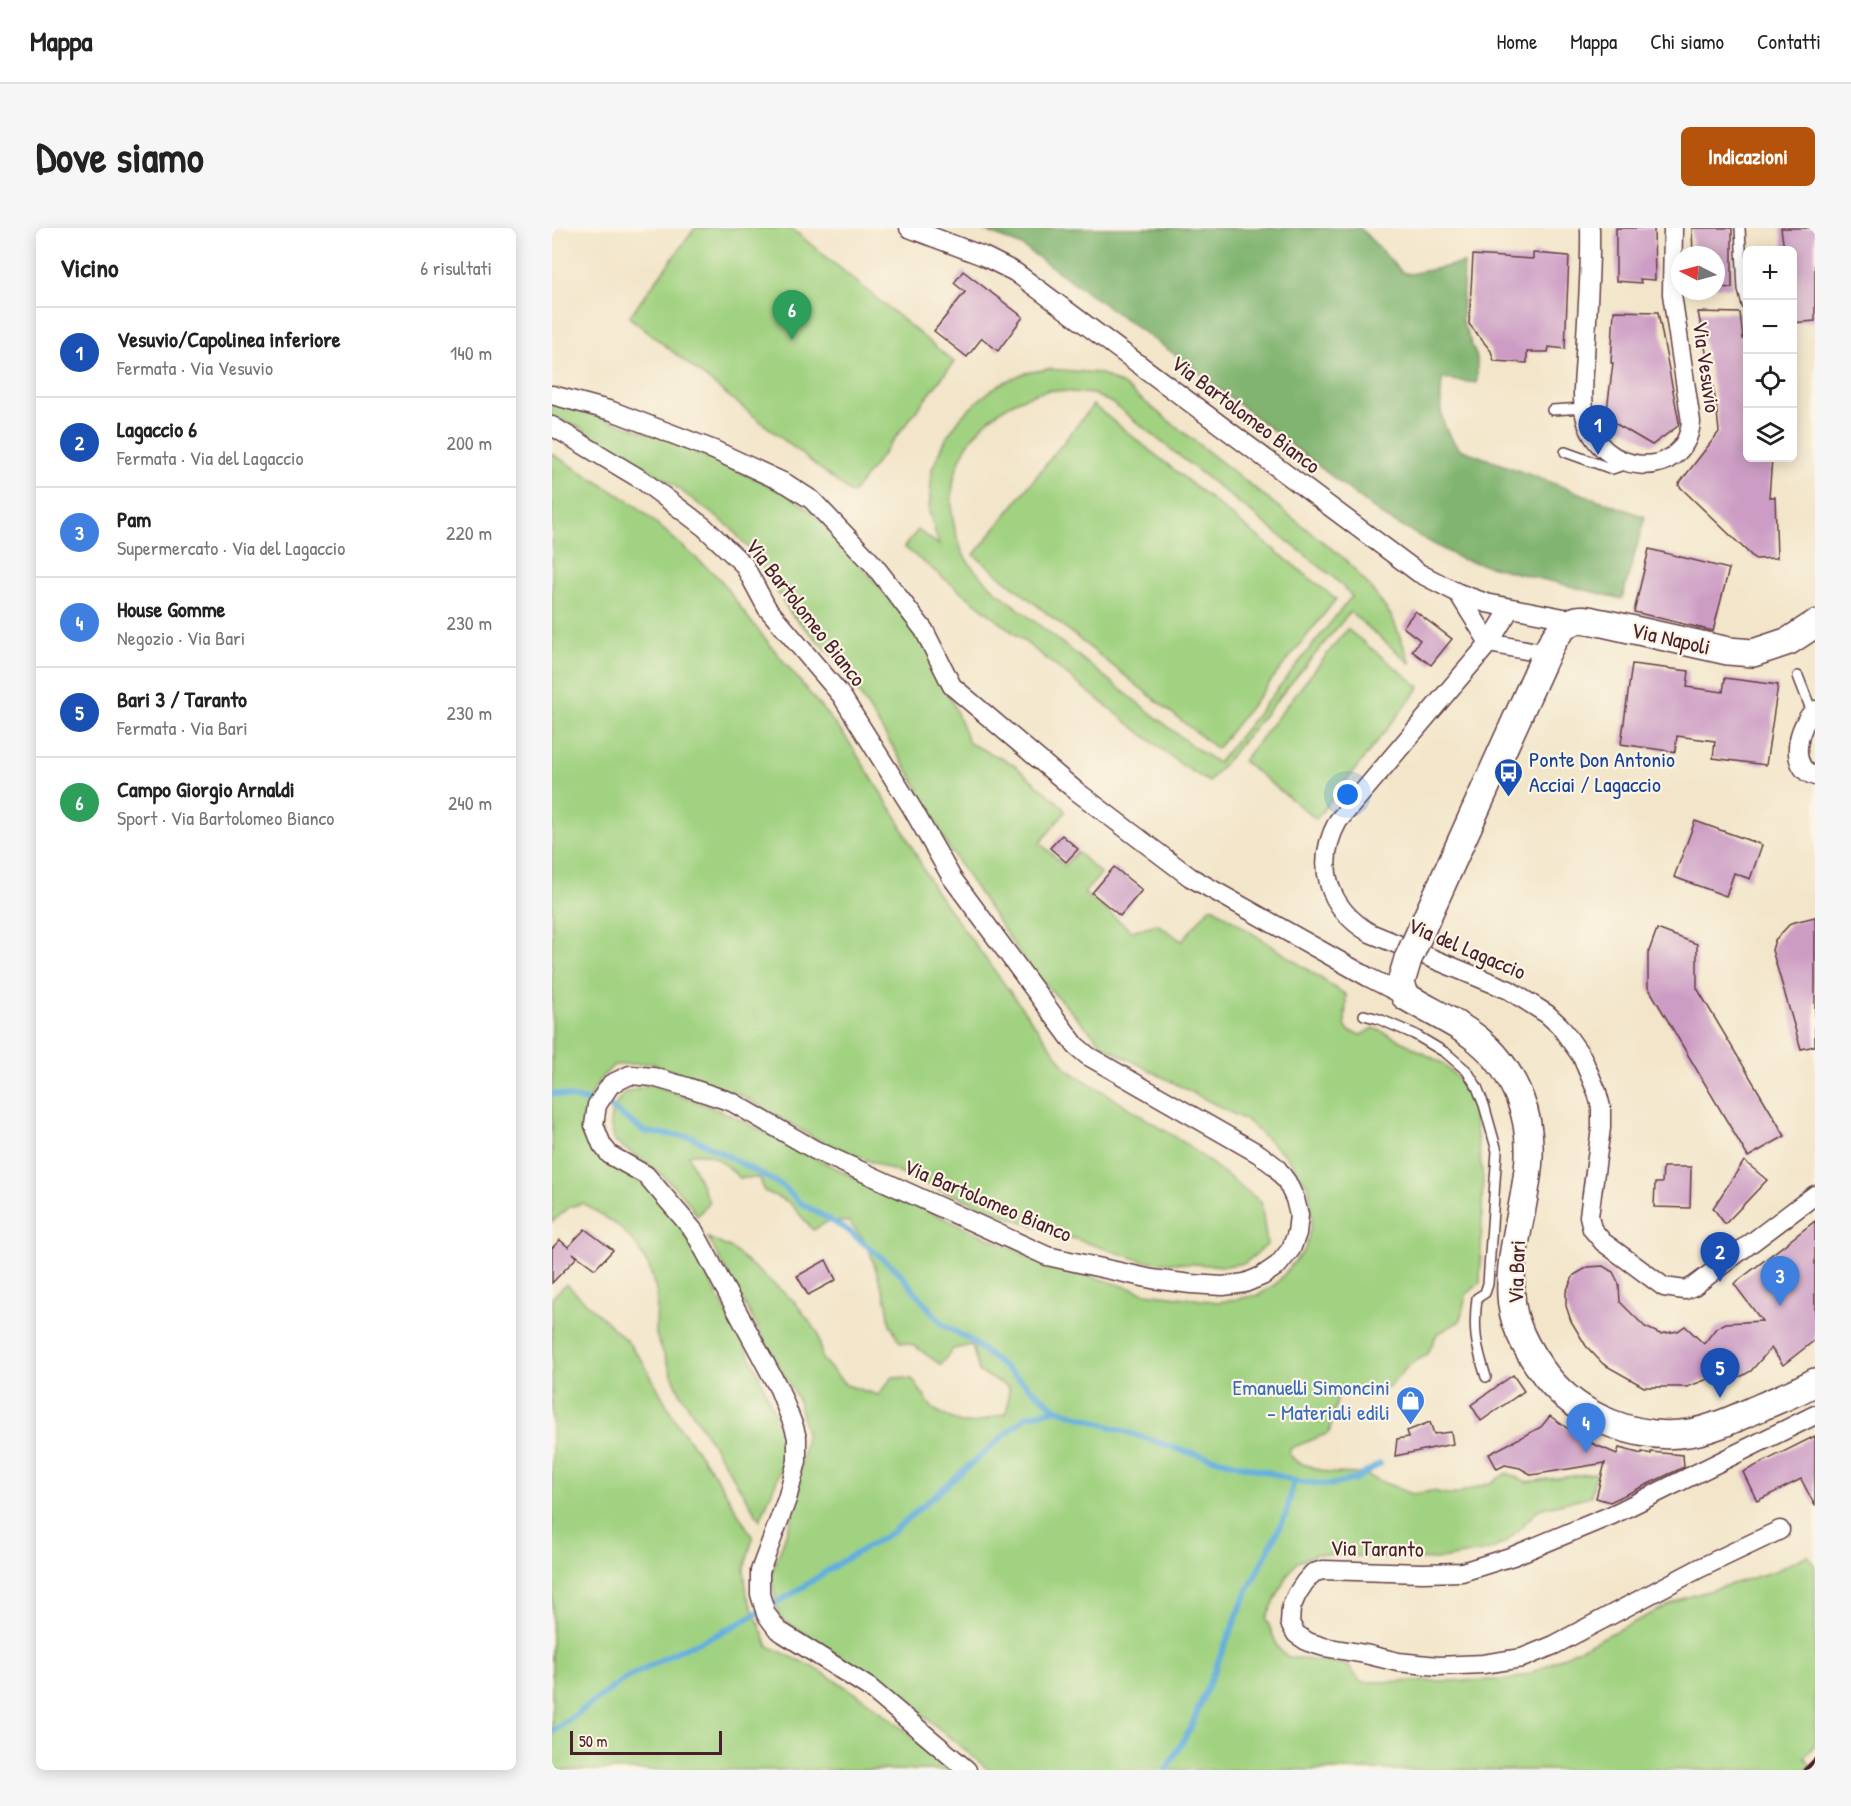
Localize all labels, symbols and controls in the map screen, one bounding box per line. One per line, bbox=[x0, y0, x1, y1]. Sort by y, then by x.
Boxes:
text: Mappa bbox=[30, 22, 93, 60]
text: Home bbox=[1496, 27, 1537, 56]
text: Mappa bbox=[1570, 27, 1617, 56]
text: Chi siamo bbox=[1650, 27, 1724, 56]
text: Contatti bbox=[1757, 27, 1821, 56]
button: Indicazioni bbox=[1681, 127, 1815, 186]
text: Dove siamo bbox=[36, 128, 204, 185]
north arrow bbox=[1671, 246, 1725, 300]
map controls bbox=[1743, 246, 1797, 462]
button: + bbox=[1743, 246, 1797, 300]
text: Vicino bbox=[60, 250, 119, 285]
text: 6 risultati bbox=[420, 254, 492, 281]
pin: 6 bbox=[772, 291, 812, 340]
button: − bbox=[1743, 300, 1797, 354]
street label: Via Vesuvio bbox=[1686, 319, 1728, 415]
text: Vesuvio/Capolinea inferiore bbox=[117, 324, 340, 354]
text: 1 bbox=[76, 339, 83, 366]
text: 140 m bbox=[450, 339, 492, 366]
street label: Via Bartolomeo Bianco bbox=[1165, 348, 1327, 480]
text: Fermata · Via Vesuvio bbox=[117, 354, 273, 381]
button: locate bbox=[1743, 354, 1797, 408]
pin: 1 bbox=[1578, 406, 1618, 455]
button: layers bbox=[1743, 408, 1797, 462]
text: Lagaccio 6 bbox=[117, 414, 197, 444]
text: 2 bbox=[75, 429, 84, 456]
text: 200 m bbox=[447, 429, 492, 456]
text: Fermata · Via del Lagaccio bbox=[117, 444, 303, 471]
text: Pam bbox=[117, 504, 151, 534]
text: 3 bbox=[75, 519, 84, 546]
text: 220 m bbox=[446, 519, 492, 546]
street label: Via Bartolomeo Bianco bbox=[739, 532, 873, 692]
text: Supermercato · Via del Lagaccio bbox=[117, 534, 345, 561]
text: House Gomme bbox=[117, 594, 225, 624]
text: 4 bbox=[76, 609, 83, 636]
text: 230 m bbox=[447, 609, 492, 636]
street label: Via Napoli bbox=[1628, 614, 1714, 662]
text: Negozio · Via Bari bbox=[117, 624, 245, 651]
text: Bari 3 / Taranto bbox=[117, 684, 247, 714]
text: 5 bbox=[75, 699, 84, 726]
text: 230 m bbox=[447, 699, 492, 726]
text: Fermata · Via Bari bbox=[117, 714, 248, 741]
place label: Ponte Don Antonio Acciai / Lagaccio bbox=[1529, 744, 1675, 799]
bus stop icon: Ponte Don Antonio Acciai / Lagaccio bbox=[1492, 756, 1524, 798]
text: Campo Giorgio Arnaldi bbox=[117, 774, 295, 804]
your location bbox=[1333, 780, 1362, 809]
text: 6 bbox=[76, 789, 83, 816]
text: 240 m bbox=[448, 789, 492, 816]
text: Sport · Via Bartolomeo Bianco bbox=[117, 804, 334, 831]
street label: Via del Lagaccio bbox=[1403, 910, 1531, 986]
street label: Via Bartolomeo Bianco bbox=[899, 1151, 1077, 1249]
pin: 2 bbox=[1700, 1232, 1740, 1282]
street label: Via Bari bbox=[1500, 1239, 1532, 1305]
pin: 3 bbox=[1760, 1256, 1800, 1306]
pin: 5 bbox=[1700, 1348, 1740, 1398]
place label: Emanuelli Simoncini - Materiali edili bbox=[1233, 1372, 1390, 1427]
shop icon: Emanuelli Simoncini - Materiali edili bbox=[1395, 1384, 1427, 1426]
pin: 4 bbox=[1566, 1404, 1606, 1453]
street label: Via Taranto bbox=[1330, 1532, 1424, 1564]
scale bar bbox=[570, 1728, 722, 1756]
text: 50 m bbox=[579, 1730, 608, 1752]

